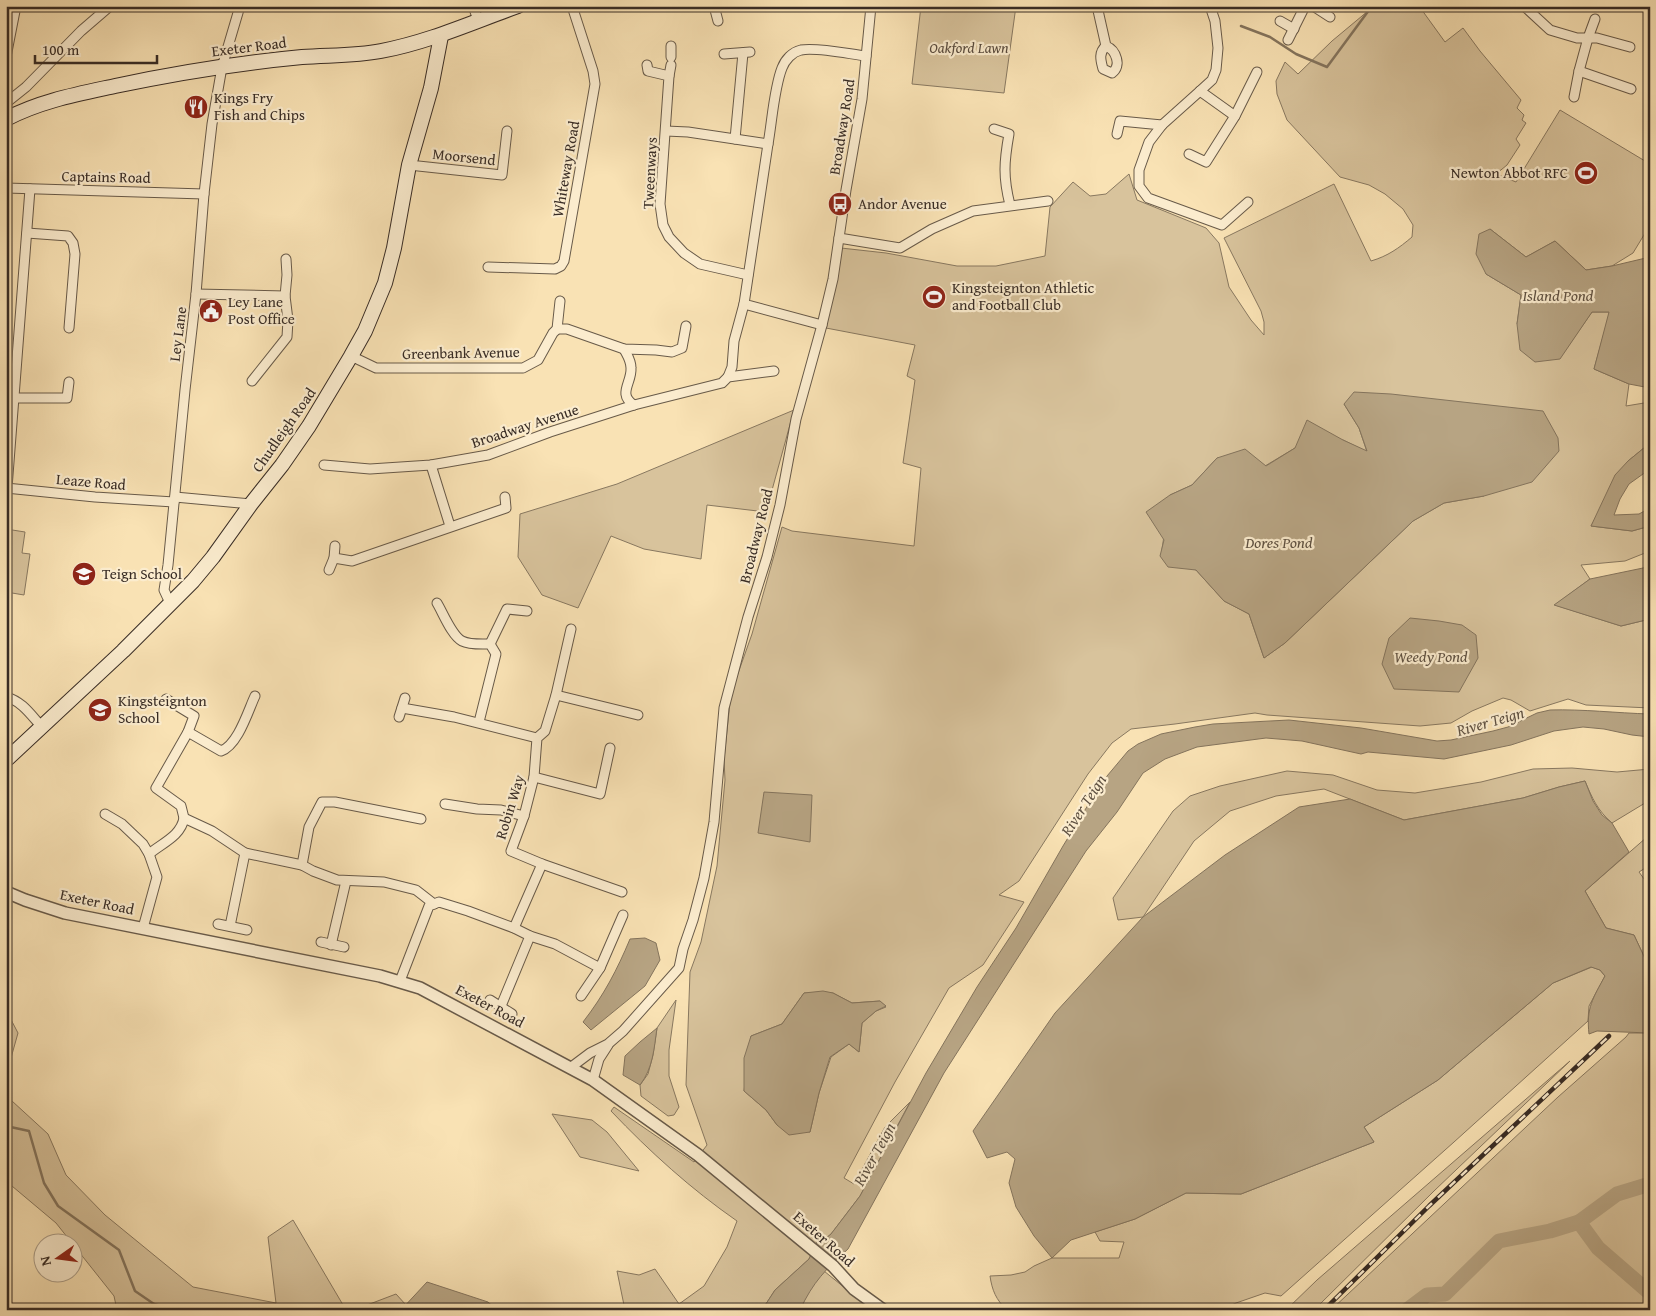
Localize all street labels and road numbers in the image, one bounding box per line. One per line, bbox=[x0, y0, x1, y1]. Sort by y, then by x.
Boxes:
street label: Exeter Road bbox=[210, 31, 288, 62]
street label: Broadway Road bbox=[824, 77, 859, 176]
street label: Whiteway Road bbox=[547, 119, 584, 219]
street label: Tweenways bbox=[637, 136, 662, 210]
street label: Moorsend bbox=[432, 143, 497, 170]
street label: Captains Road bbox=[61, 165, 151, 188]
street label: Ley Lane bbox=[164, 305, 191, 363]
street label: Greenbank Avenue bbox=[402, 341, 520, 364]
street label: Chudleigh Road bbox=[247, 383, 321, 476]
street label: Broadway Avenue bbox=[469, 398, 581, 453]
street label: Leaze Road bbox=[55, 468, 127, 495]
street label: Broadway Road bbox=[734, 486, 777, 585]
street label: Robin Way bbox=[490, 771, 529, 842]
street label: Exeter Road bbox=[58, 883, 136, 920]
street label: Exeter Road bbox=[452, 979, 528, 1032]
street label: Exeter Road bbox=[789, 1206, 860, 1271]

